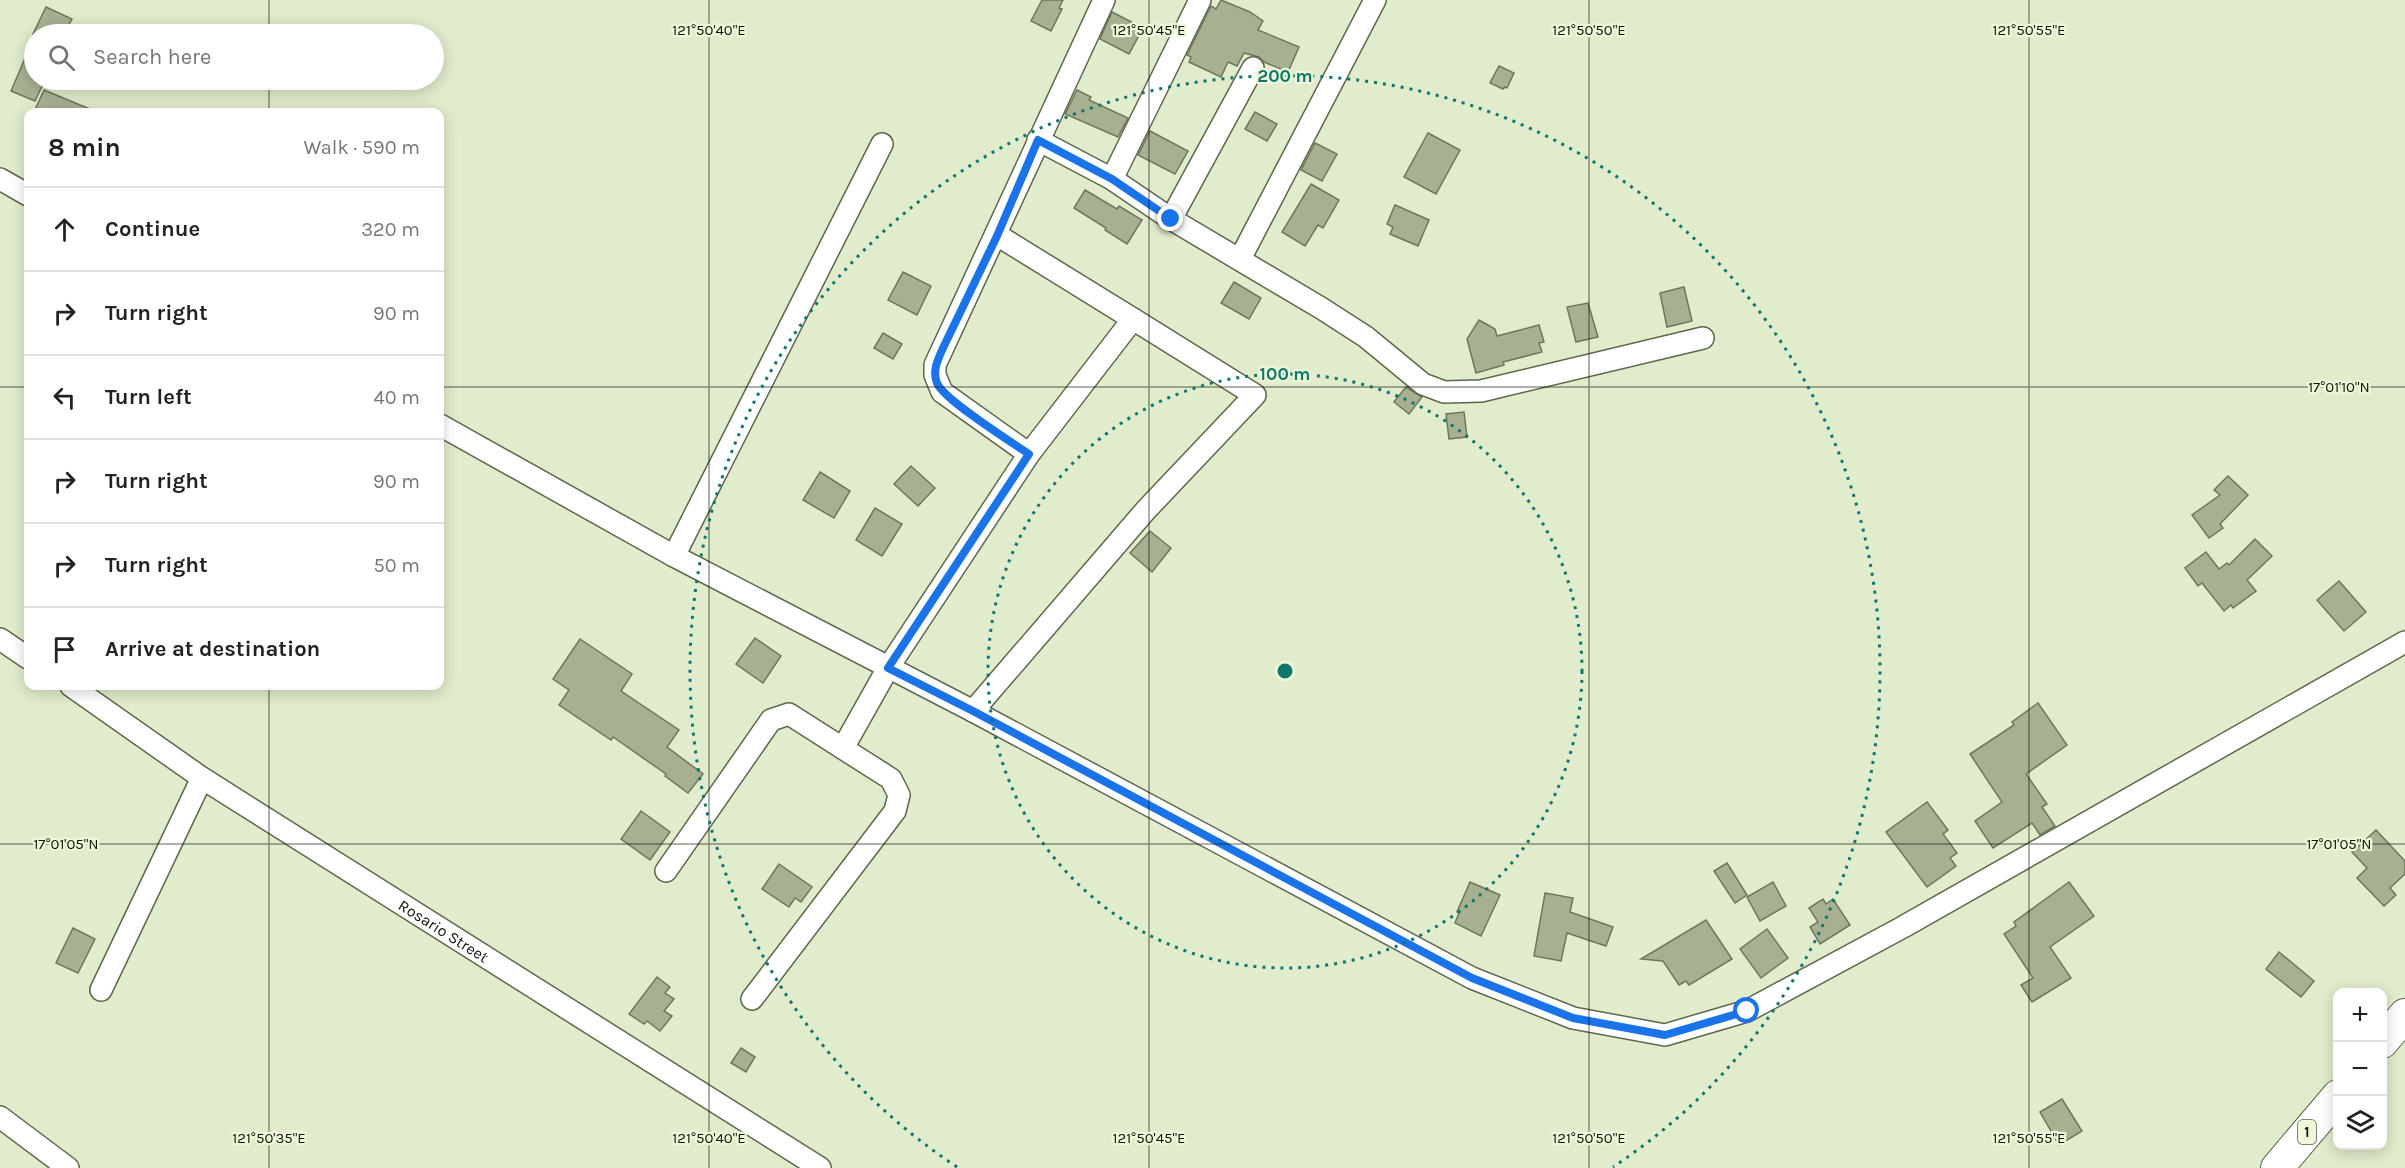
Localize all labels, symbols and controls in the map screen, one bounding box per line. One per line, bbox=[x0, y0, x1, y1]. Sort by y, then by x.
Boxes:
text: 121°50'40"E bbox=[672, 21, 746, 39]
text: 121°50'45"E bbox=[1113, 21, 1185, 39]
text: 121°50'50"E bbox=[1552, 21, 1626, 39]
text: 121°50'55"E bbox=[1992, 21, 2066, 39]
search box bbox=[24, 24, 444, 90]
icon: search bbox=[45, 41, 78, 74]
text: Search here bbox=[93, 44, 211, 70]
text: 200 m bbox=[1257, 65, 1313, 87]
text: 8 min bbox=[48, 132, 121, 163]
text: Walk · 590 m bbox=[304, 136, 420, 159]
route end bbox=[1157, 205, 1183, 231]
icon: ahead bbox=[48, 213, 81, 246]
text: Continue bbox=[105, 216, 200, 242]
text: 320 m bbox=[361, 218, 420, 241]
icon: right bbox=[48, 297, 81, 330]
text: Turn right bbox=[105, 300, 208, 326]
text: 90 m bbox=[373, 302, 420, 325]
text: 100 m bbox=[1260, 363, 1310, 385]
text: 17°01'10"N bbox=[2308, 378, 2370, 396]
icon: left bbox=[48, 381, 81, 414]
text: Turn left bbox=[105, 384, 192, 410]
text: 40 m bbox=[374, 386, 420, 409]
icon: right bbox=[48, 465, 81, 498]
text: Turn right bbox=[105, 468, 208, 494]
text: 90 m bbox=[373, 470, 420, 493]
icon: right bbox=[48, 549, 81, 582]
text: Turn right bbox=[105, 552, 208, 578]
text: 50 m bbox=[373, 554, 420, 577]
icon: arrive bbox=[48, 633, 81, 666]
text: Arrive at destination bbox=[105, 636, 320, 662]
centre of rings bbox=[1275, 661, 1295, 681]
text: 17°01'05"N bbox=[33, 835, 99, 853]
text: 17°01'05"N bbox=[2306, 835, 2372, 853]
street label: Rosario Street bbox=[395, 895, 492, 966]
map controls bbox=[2333, 988, 2387, 1150]
button: + bbox=[2333, 988, 2387, 1042]
route start bbox=[1733, 997, 1759, 1023]
button: − bbox=[2333, 1042, 2387, 1096]
button: layers bbox=[2333, 1096, 2387, 1150]
road number: 1 bbox=[2298, 1120, 2316, 1144]
text: 121°50'35"E bbox=[232, 1129, 306, 1147]
text: 121°50'40"E bbox=[672, 1129, 746, 1147]
text: 121°50'45"E bbox=[1113, 1129, 1185, 1147]
text: 121°50'50"E bbox=[1552, 1129, 1626, 1147]
text: 121°50'55"E bbox=[1992, 1129, 2066, 1147]

